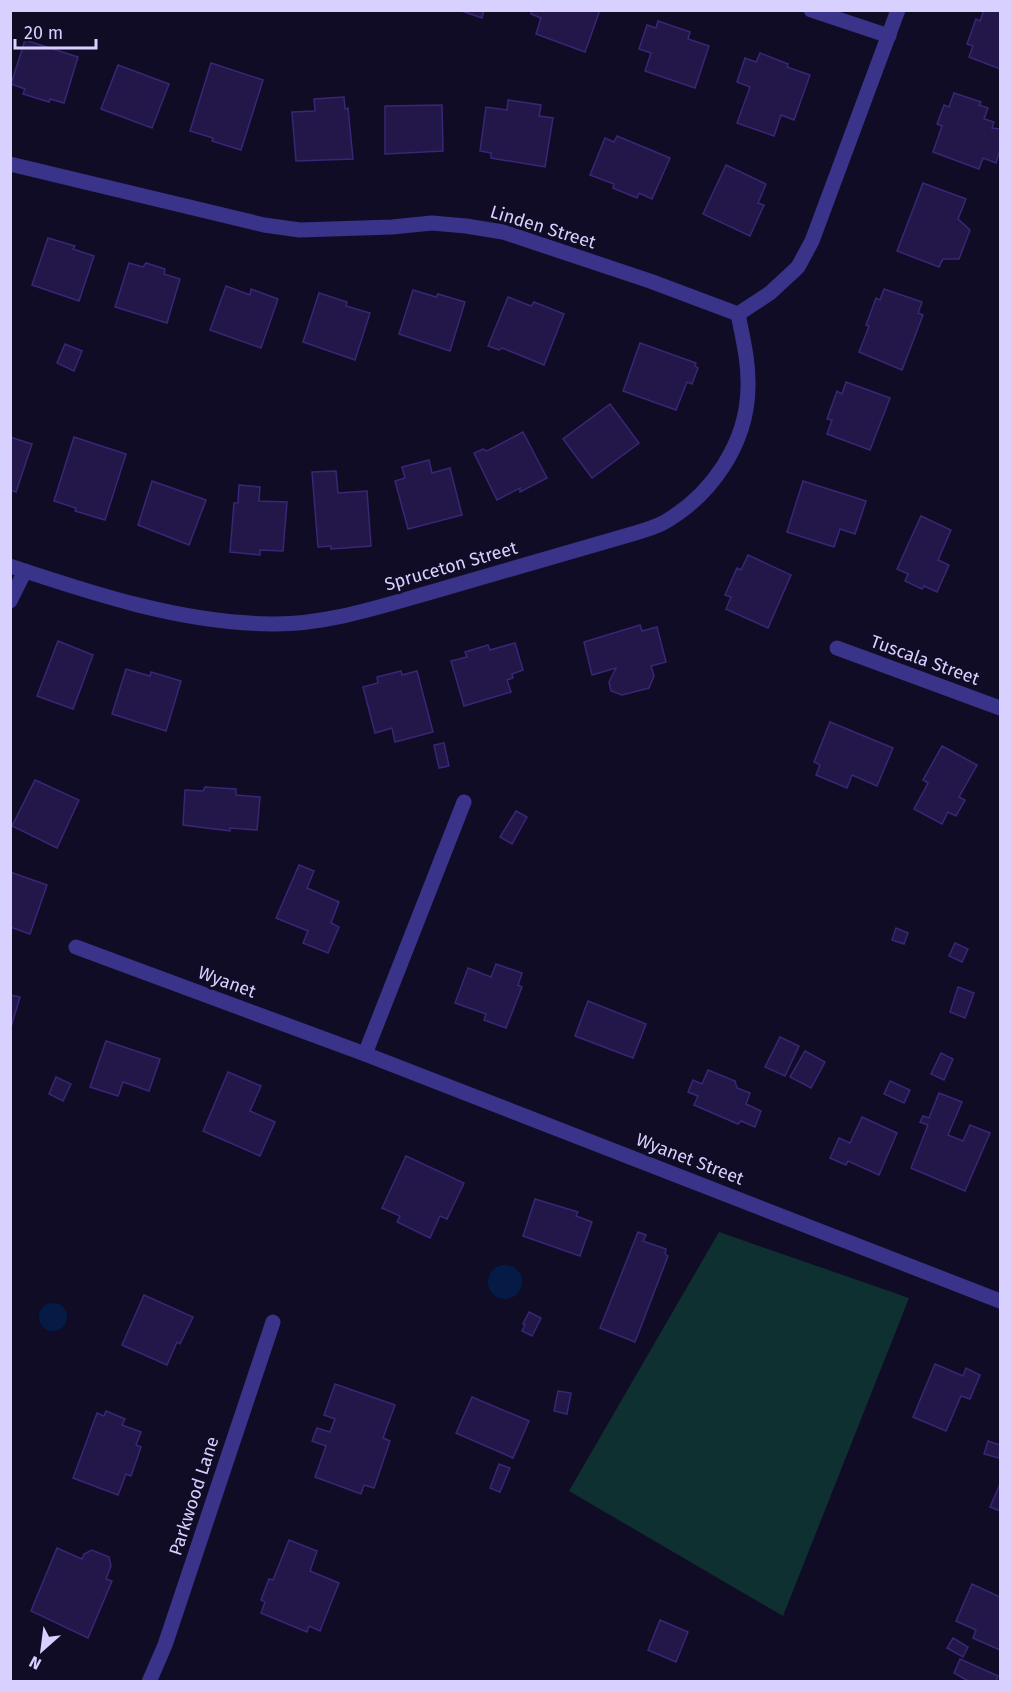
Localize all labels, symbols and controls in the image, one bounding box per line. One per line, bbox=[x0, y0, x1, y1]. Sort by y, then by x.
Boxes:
scale bar bbox=[15, 12, 96, 50]
text: 20 m bbox=[24, 22, 63, 44]
street label: Linden Street bbox=[488, 200, 599, 254]
street label: Spruceton Street bbox=[382, 536, 520, 595]
street label: Tuscala Street bbox=[868, 630, 983, 690]
street label: Wyanet bbox=[195, 961, 259, 1003]
street label: Wyanet Street bbox=[633, 1128, 747, 1190]
street label: Parkwood Lane bbox=[164, 1434, 224, 1558]
north arrow bbox=[12, 1620, 72, 1680]
text: N bbox=[26, 1652, 44, 1674]

